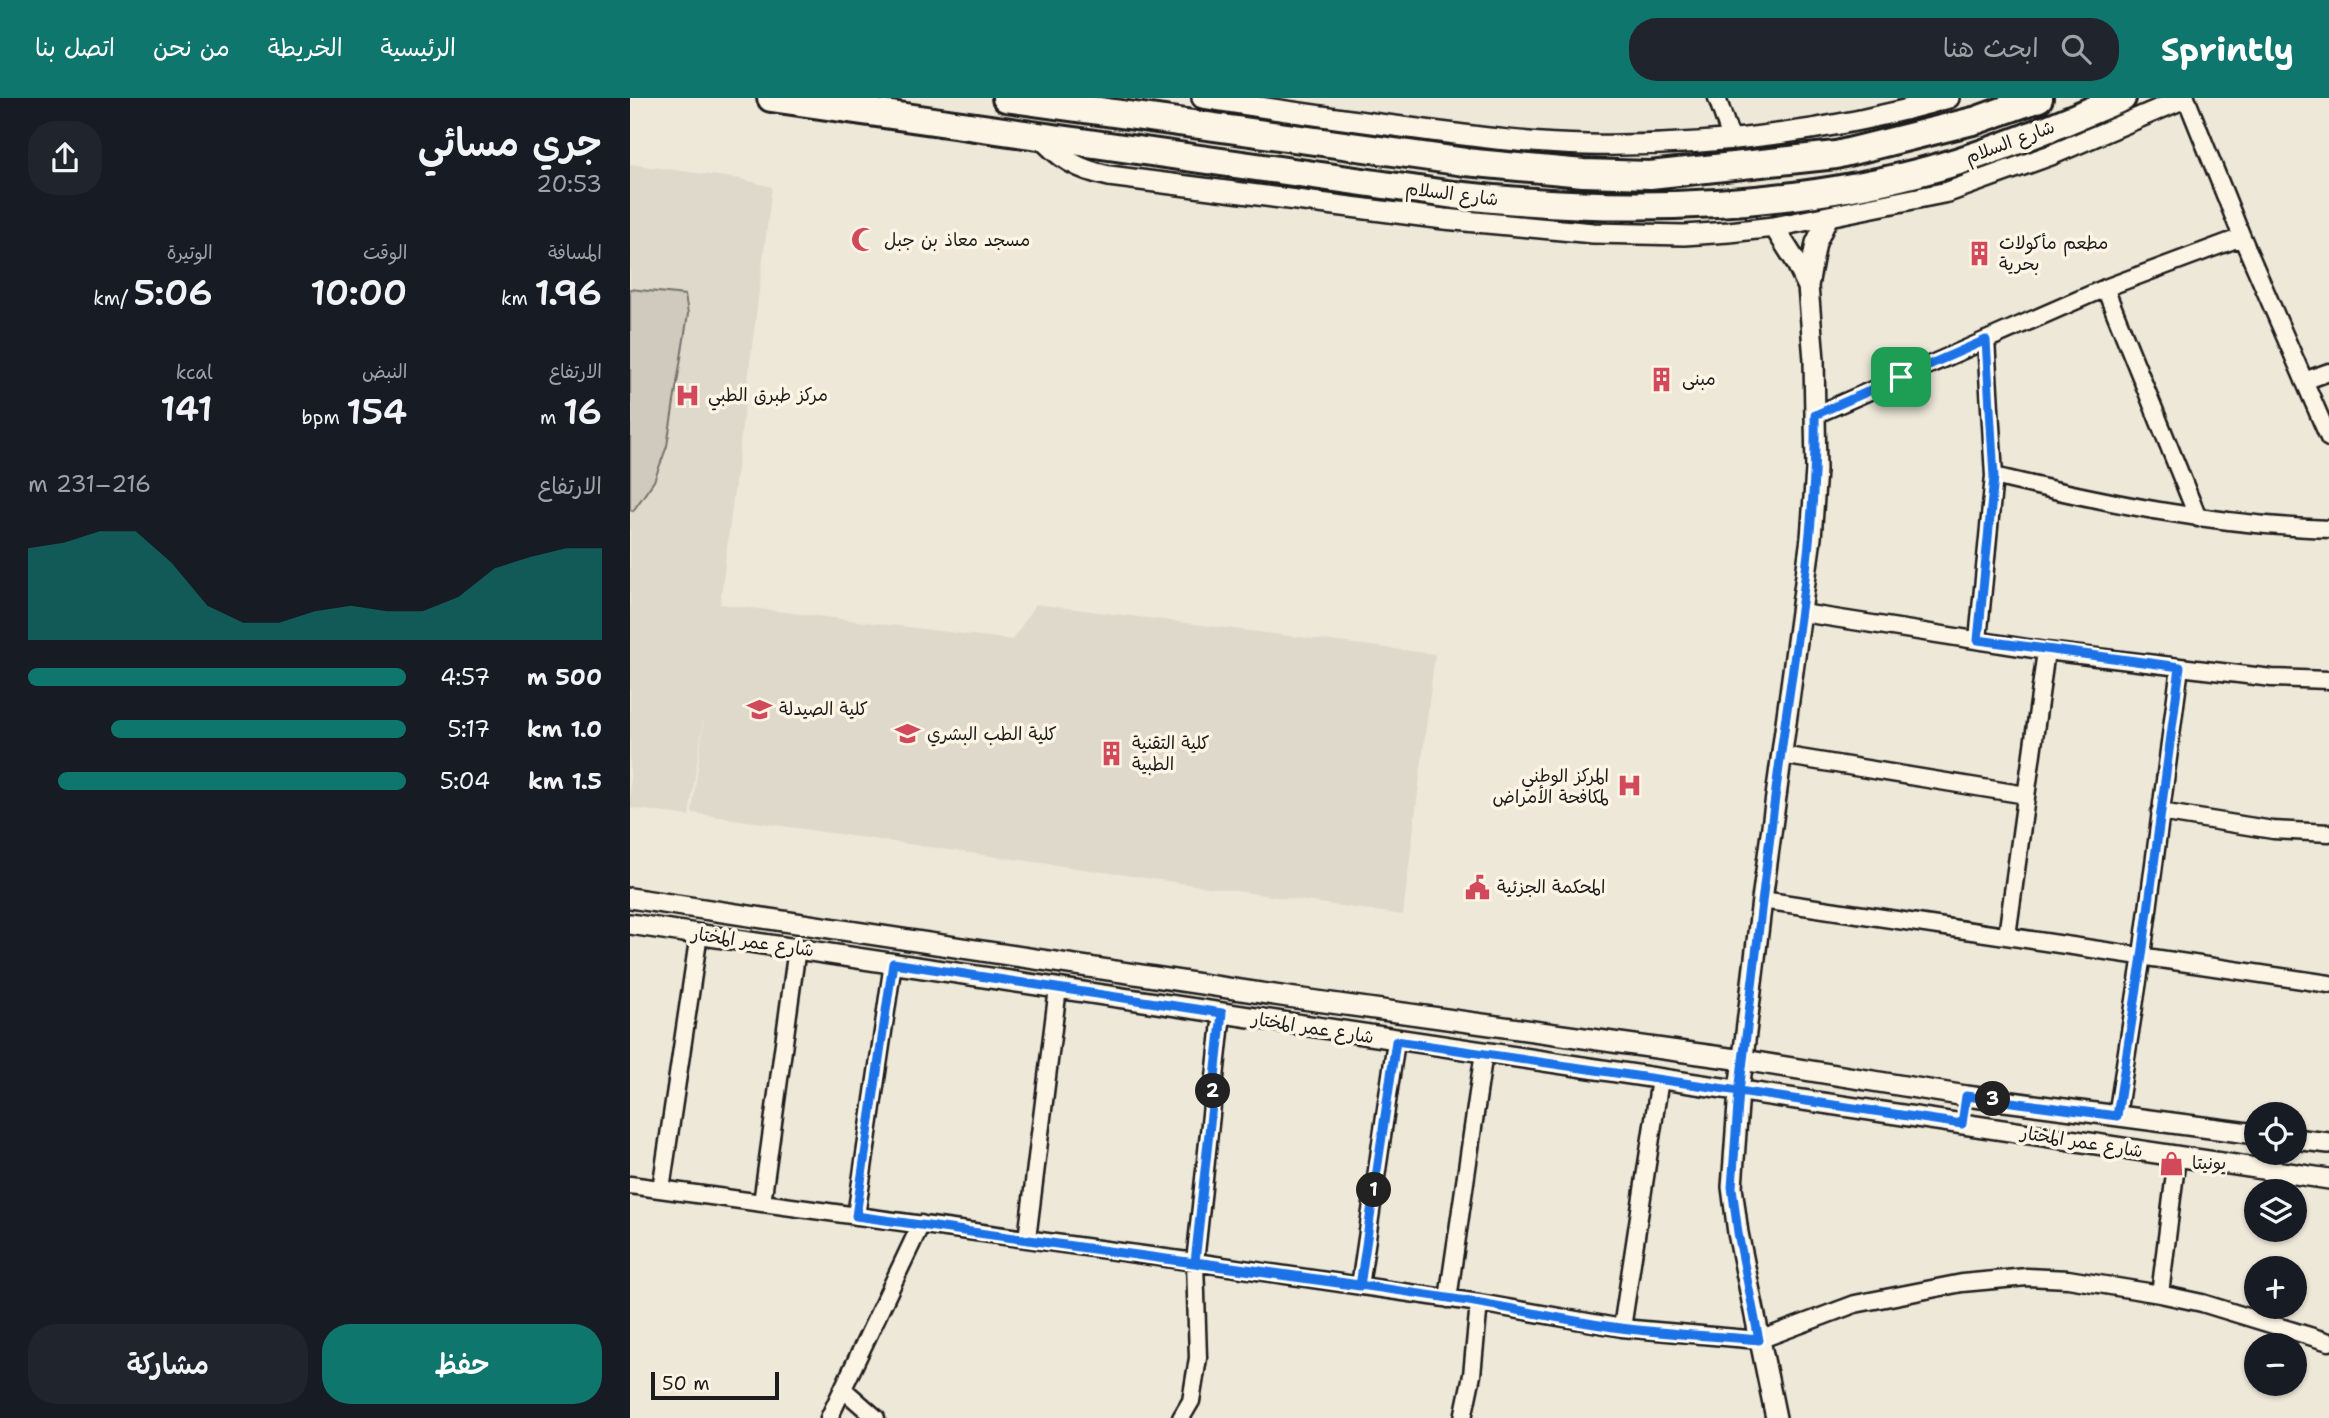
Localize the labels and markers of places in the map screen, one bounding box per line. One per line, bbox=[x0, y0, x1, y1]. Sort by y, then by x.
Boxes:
mosque icon: مسجد معاذ بن جبل bbox=[850, 226, 878, 254]
place label: مسجد معاذ بن جبل bbox=[884, 228, 1030, 252]
place label: مطعم مأكولات بحرية bbox=[1999, 231, 2108, 276]
building icon: مطعم مأكولات بحرية bbox=[1965, 239, 1993, 267]
pin bbox=[1871, 347, 1931, 407]
building icon: مبنى bbox=[1648, 365, 1676, 393]
place label: مبنى bbox=[1682, 367, 1716, 391]
hospital icon: مركز طبرق الطبي bbox=[674, 381, 702, 409]
place label: مركز طبرق الطبي bbox=[708, 383, 828, 411]
school or university icon: كلية الصيدلة bbox=[745, 695, 773, 723]
place label: كلية الصيدلة bbox=[779, 697, 868, 721]
school or university icon: كلية الطب البشري bbox=[893, 720, 921, 748]
place label: كلية الطب البشري bbox=[927, 722, 1057, 747]
place label: كلية التقنية الطبية bbox=[1132, 731, 1210, 776]
building icon: كلية التقنية الطبية bbox=[1098, 739, 1126, 767]
place label: المركز الوطني لمكافحة الأمراض bbox=[1493, 764, 1609, 809]
hospital icon: المركز الوطني لمكافحة الأمراض bbox=[1615, 772, 1643, 800]
public building icon: المحكمة الجزئية bbox=[1463, 873, 1491, 901]
place label: المحكمة الجزئية bbox=[1497, 875, 1605, 899]
pin: 2 bbox=[1196, 1074, 1230, 1108]
pin: 3 bbox=[1976, 1082, 2010, 1116]
shop icon: بونيتا bbox=[2158, 1149, 2186, 1177]
place label: بونيتا bbox=[2192, 1151, 2226, 1175]
pin: 1 bbox=[1356, 1172, 1392, 1208]

